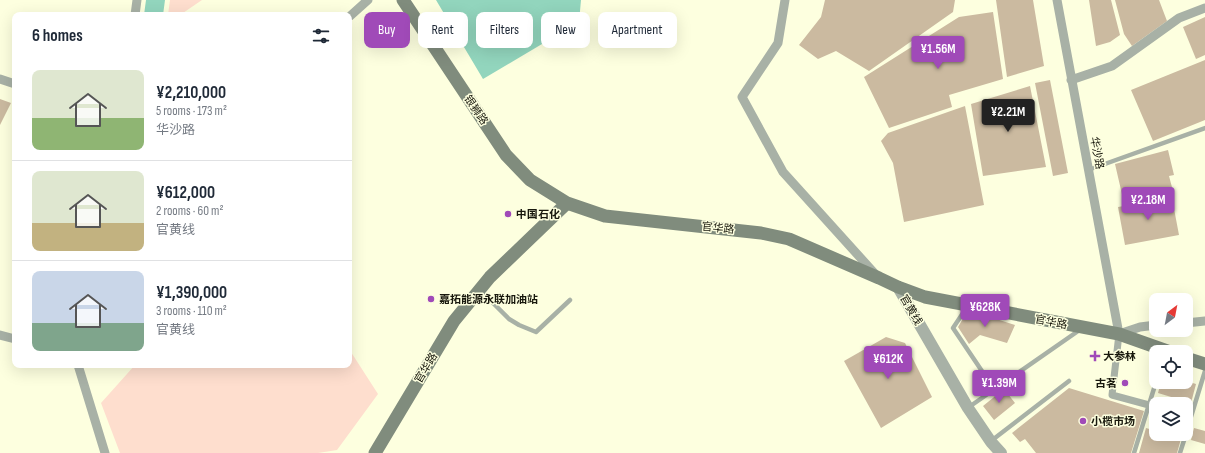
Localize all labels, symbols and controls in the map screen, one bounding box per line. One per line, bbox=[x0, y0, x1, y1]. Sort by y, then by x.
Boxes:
chip: Buy bbox=[364, 12, 410, 48]
chip: Rent bbox=[418, 12, 468, 48]
chip: Filters bbox=[476, 12, 533, 48]
chip: New bbox=[541, 12, 590, 48]
chip: Apartment bbox=[598, 12, 677, 48]
icon: filters bbox=[310, 25, 332, 47]
text: 6 homes bbox=[32, 26, 83, 46]
pin: ¥1.56M bbox=[905, 36, 971, 70]
text: ¥1.56M bbox=[920, 41, 956, 57]
text: ¥2,210,000 bbox=[156, 83, 226, 103]
icon: home bbox=[64, 86, 112, 134]
street label: 银狮路 bbox=[461, 93, 491, 127]
pin: ¥2.21M bbox=[975, 99, 1041, 133]
text: 5 rooms · 173 m² bbox=[156, 103, 227, 119]
text: ¥2.21M bbox=[991, 104, 1025, 120]
text: 华沙路 bbox=[156, 122, 195, 138]
street label: 华沙路 bbox=[1087, 136, 1107, 170]
text: ¥612,000 bbox=[156, 183, 215, 203]
icon: home bbox=[64, 187, 112, 235]
pin: ¥2.18M bbox=[1115, 187, 1181, 221]
text: ¥2.18M bbox=[1131, 192, 1165, 208]
text: 2 rooms · 60 m² bbox=[156, 203, 223, 219]
place label: 中国石化 bbox=[516, 208, 560, 221]
marker: 中国石化 bbox=[503, 209, 513, 219]
street label: 官华路 bbox=[701, 220, 735, 236]
text: 官黄线 bbox=[156, 222, 195, 238]
text: ¥1,390,000 bbox=[156, 283, 227, 303]
icon: home bbox=[64, 287, 112, 335]
street label: 官黄线 bbox=[897, 292, 925, 328]
place label: 嘉拓能源永联加油站 bbox=[439, 293, 538, 306]
north arrow bbox=[1149, 293, 1193, 337]
map controls bbox=[1149, 293, 1193, 441]
marker: 嘉拓能源永联加油站 bbox=[426, 294, 436, 304]
pin: ¥628K bbox=[957, 294, 1013, 328]
text: ¥628K bbox=[969, 299, 1001, 315]
text: 3 rooms · 110 m² bbox=[156, 303, 227, 319]
street label: 官华路 bbox=[1034, 312, 1068, 332]
text: 官黄线 bbox=[156, 322, 195, 338]
button: locate bbox=[1149, 345, 1193, 389]
pin: ¥612K bbox=[860, 346, 916, 380]
place label: 大参林 bbox=[1103, 350, 1136, 363]
street label: 官华路 bbox=[412, 351, 440, 385]
text: ¥612K bbox=[873, 351, 903, 367]
marker: 大参林 bbox=[1090, 351, 1100, 361]
pin: ¥1.39M bbox=[966, 370, 1032, 404]
text: ¥1.39M bbox=[981, 375, 1017, 391]
place label: 古茗 bbox=[1095, 377, 1117, 390]
marker: 古茗 bbox=[1120, 378, 1130, 388]
button: layers bbox=[1149, 397, 1193, 441]
place label: 小榄市场 bbox=[1091, 415, 1135, 428]
marker: 小榄市场 bbox=[1078, 416, 1088, 426]

